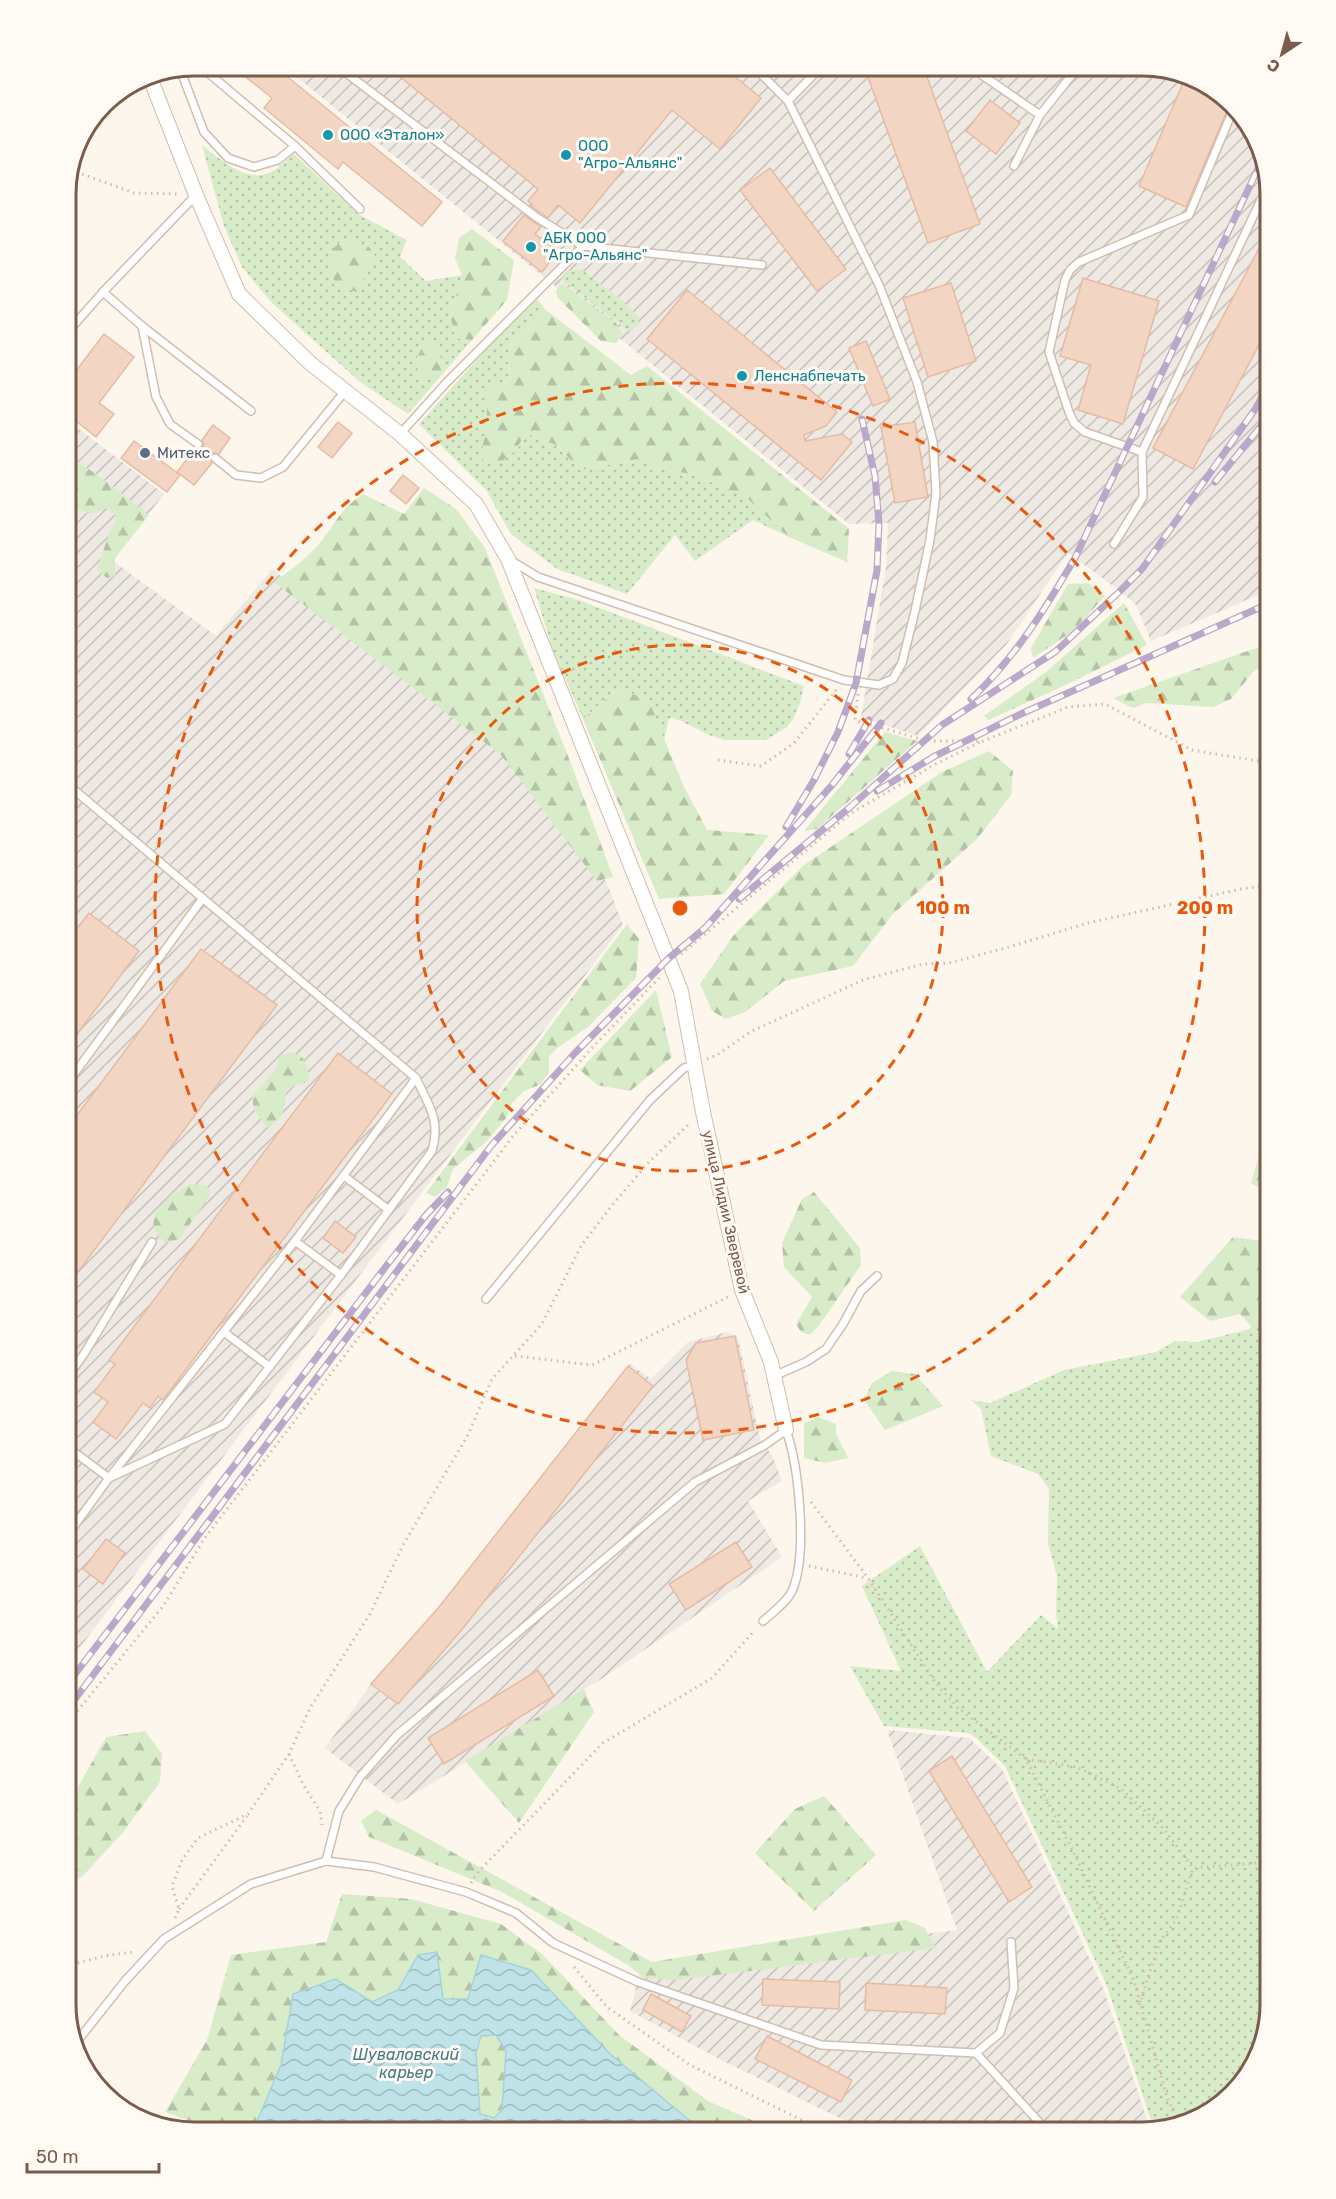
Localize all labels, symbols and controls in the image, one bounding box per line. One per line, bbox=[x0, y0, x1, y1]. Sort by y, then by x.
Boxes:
north arrow bbox=[1252, 24, 1312, 84]
text: С bbox=[1263, 55, 1284, 77]
place label: ООО «Эталон» bbox=[340, 126, 444, 144]
marker: ООО «Эталон» bbox=[321, 128, 335, 142]
place label: ООО "Агро-Альянс" bbox=[578, 137, 682, 172]
marker: ООО "Агро-Альянс" bbox=[559, 148, 573, 162]
place label: АБК ООО "Агро-Альянс" bbox=[543, 229, 647, 264]
marker: АБК ООО "Агро-Альянс" bbox=[524, 240, 538, 254]
place label: Ленснабпечать bbox=[754, 367, 866, 385]
marker: Ленснабпечать bbox=[735, 369, 749, 383]
place label: Митекс bbox=[157, 444, 210, 462]
marker: Митекс bbox=[138, 446, 152, 460]
text: 100 m bbox=[916, 897, 970, 919]
text: 200 m bbox=[1177, 897, 1233, 919]
centre of rings bbox=[670, 898, 690, 918]
street label: улица Лидии Зверевой bbox=[698, 1129, 754, 1295]
water label: Шуваловский карьер bbox=[353, 2045, 460, 2082]
scale bar bbox=[27, 2136, 159, 2174]
text: 50 m bbox=[36, 2146, 79, 2168]

